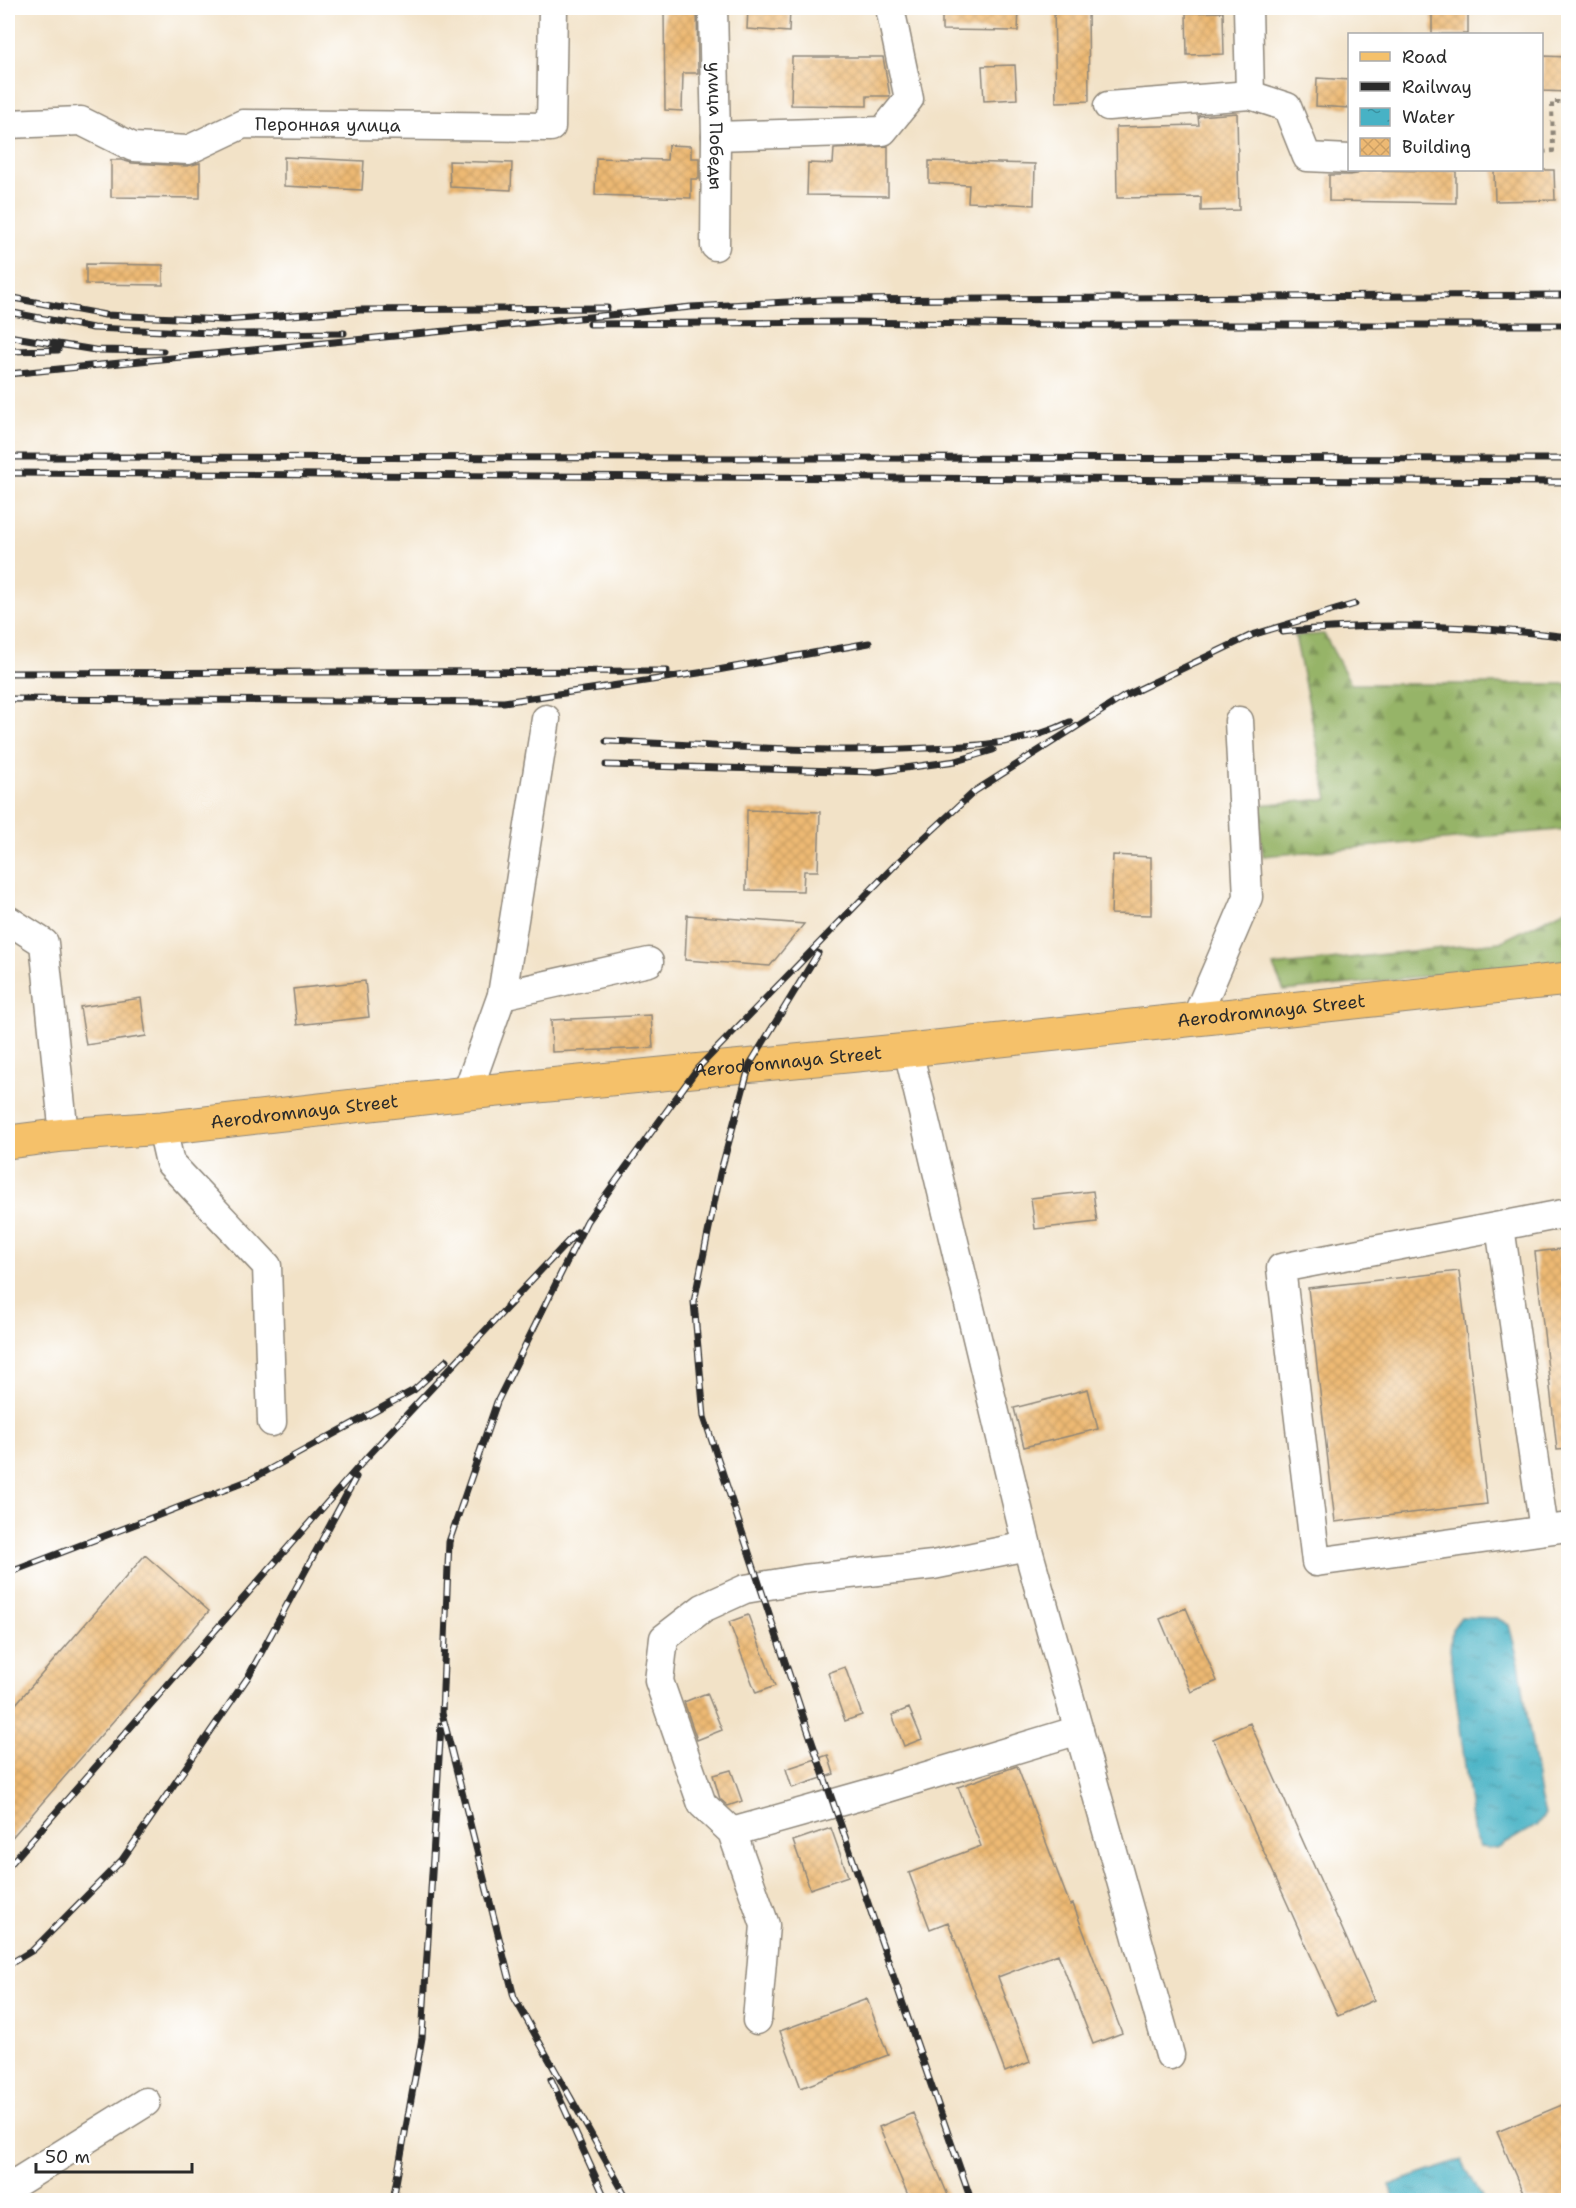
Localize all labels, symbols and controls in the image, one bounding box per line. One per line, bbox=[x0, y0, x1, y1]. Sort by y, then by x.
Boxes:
legend bbox=[1348, 33, 1543, 171]
text: Road bbox=[1402, 45, 1447, 69]
street label: улица Победы bbox=[702, 62, 728, 190]
text: Railway bbox=[1402, 75, 1472, 99]
text: Water bbox=[1402, 105, 1455, 129]
street label: Перонная улица bbox=[255, 112, 401, 138]
text: Building bbox=[1402, 135, 1471, 159]
street label: Aerodromnaya Street bbox=[1176, 989, 1366, 1033]
street label: Aerodromnaya Street bbox=[693, 1041, 883, 1083]
street label: Aerodromnaya Street bbox=[209, 1089, 400, 1134]
scale bar bbox=[36, 2136, 192, 2174]
text: 50 m bbox=[45, 2145, 90, 2169]

